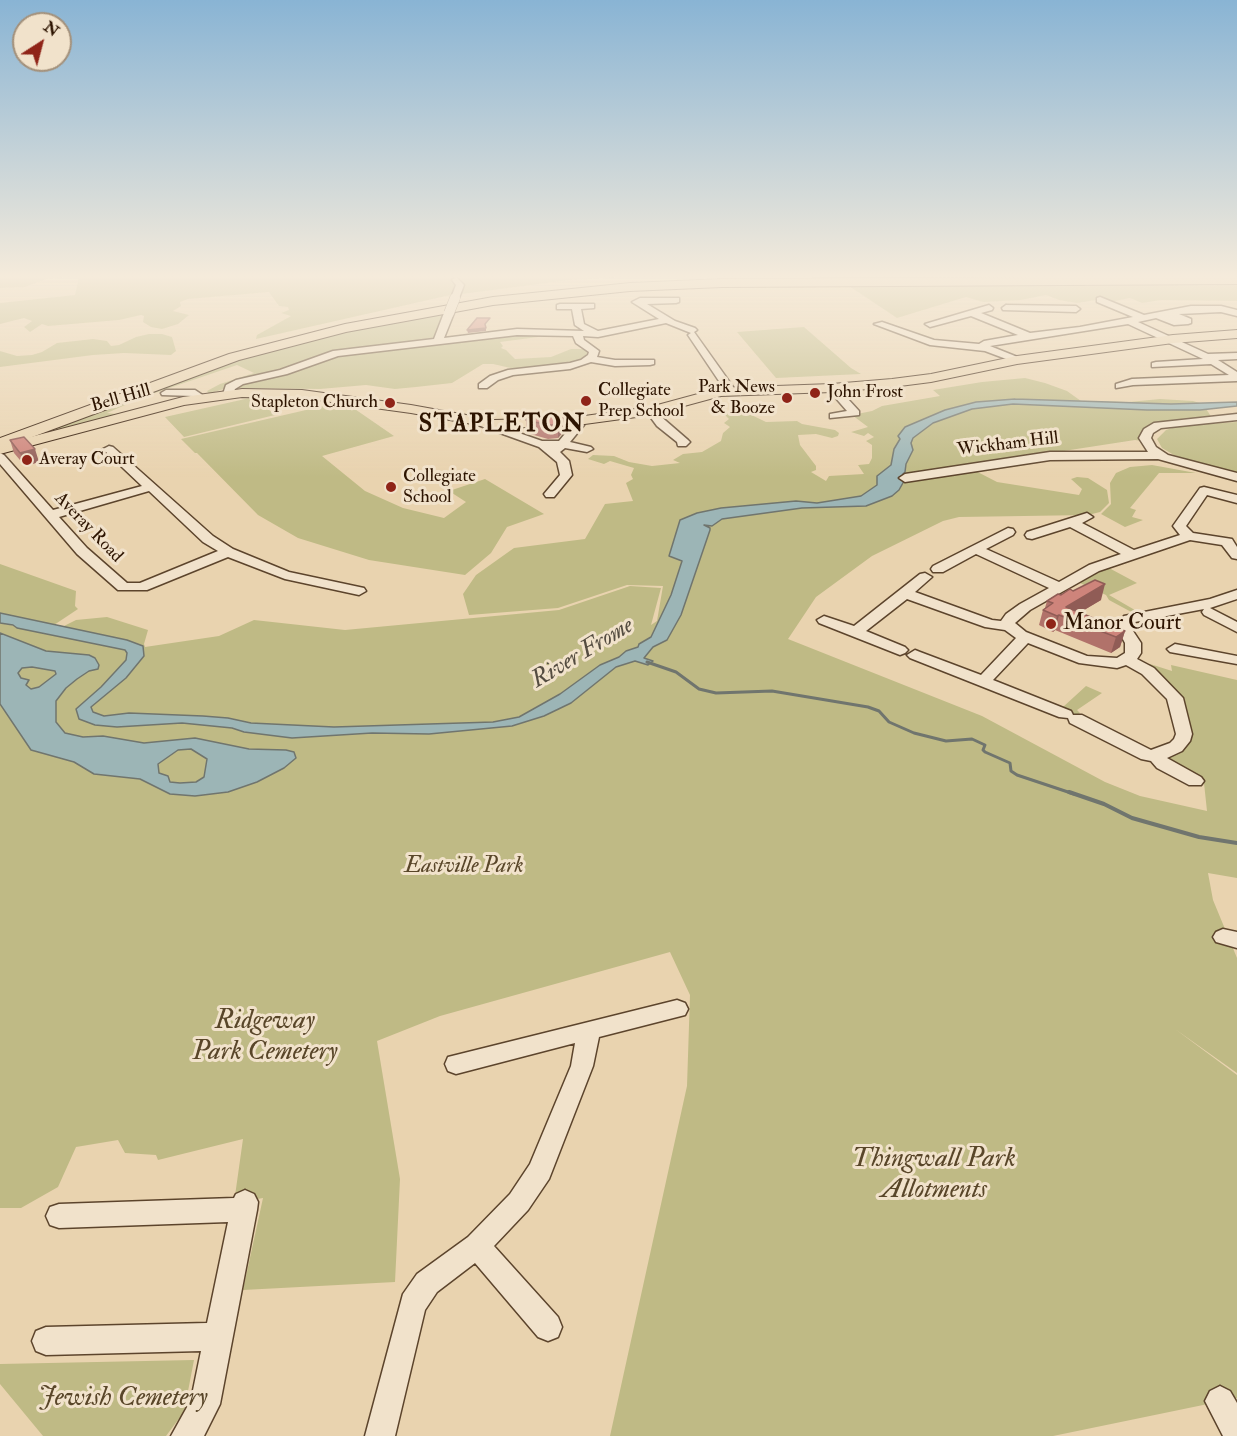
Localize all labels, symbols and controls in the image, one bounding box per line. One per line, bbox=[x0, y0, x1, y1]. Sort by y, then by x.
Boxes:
north arrow bbox=[12, 12, 72, 72]
text: N bbox=[40, 17, 63, 41]
place label: Park News & Booze bbox=[698, 377, 775, 420]
street label: Bell Hill bbox=[89, 380, 153, 418]
place label: Collegiate Prep School bbox=[598, 380, 684, 422]
place label: John Frost bbox=[827, 382, 903, 404]
marker: John Frost bbox=[808, 386, 822, 400]
marker: Park News & Booze bbox=[780, 391, 794, 405]
place label: Stapleton Church bbox=[251, 392, 378, 414]
marker: Collegiate Prep School bbox=[579, 394, 593, 408]
marker: Stapleton Church bbox=[383, 396, 397, 410]
district label: STAPLETON bbox=[419, 412, 585, 440]
street label: Wickham Hill bbox=[956, 428, 1060, 462]
place label: Averay Court bbox=[39, 449, 134, 471]
marker: Averay Court bbox=[20, 453, 34, 467]
place label: Collegiate School bbox=[403, 466, 476, 508]
marker: Collegiate School bbox=[384, 480, 398, 494]
street label: Averay Road bbox=[49, 488, 127, 568]
place label: Manor Court bbox=[1063, 611, 1181, 637]
water label: River Frome bbox=[527, 612, 639, 696]
marker: Manor Court bbox=[1044, 617, 1058, 631]
park label: Eastville Park bbox=[404, 854, 524, 880]
park label: Ridgeway Park Cemetery bbox=[192, 1006, 338, 1069]
park label: Thingwall Park Allotments bbox=[852, 1144, 1016, 1207]
park label: Jewish Cemetery bbox=[38, 1383, 208, 1415]

